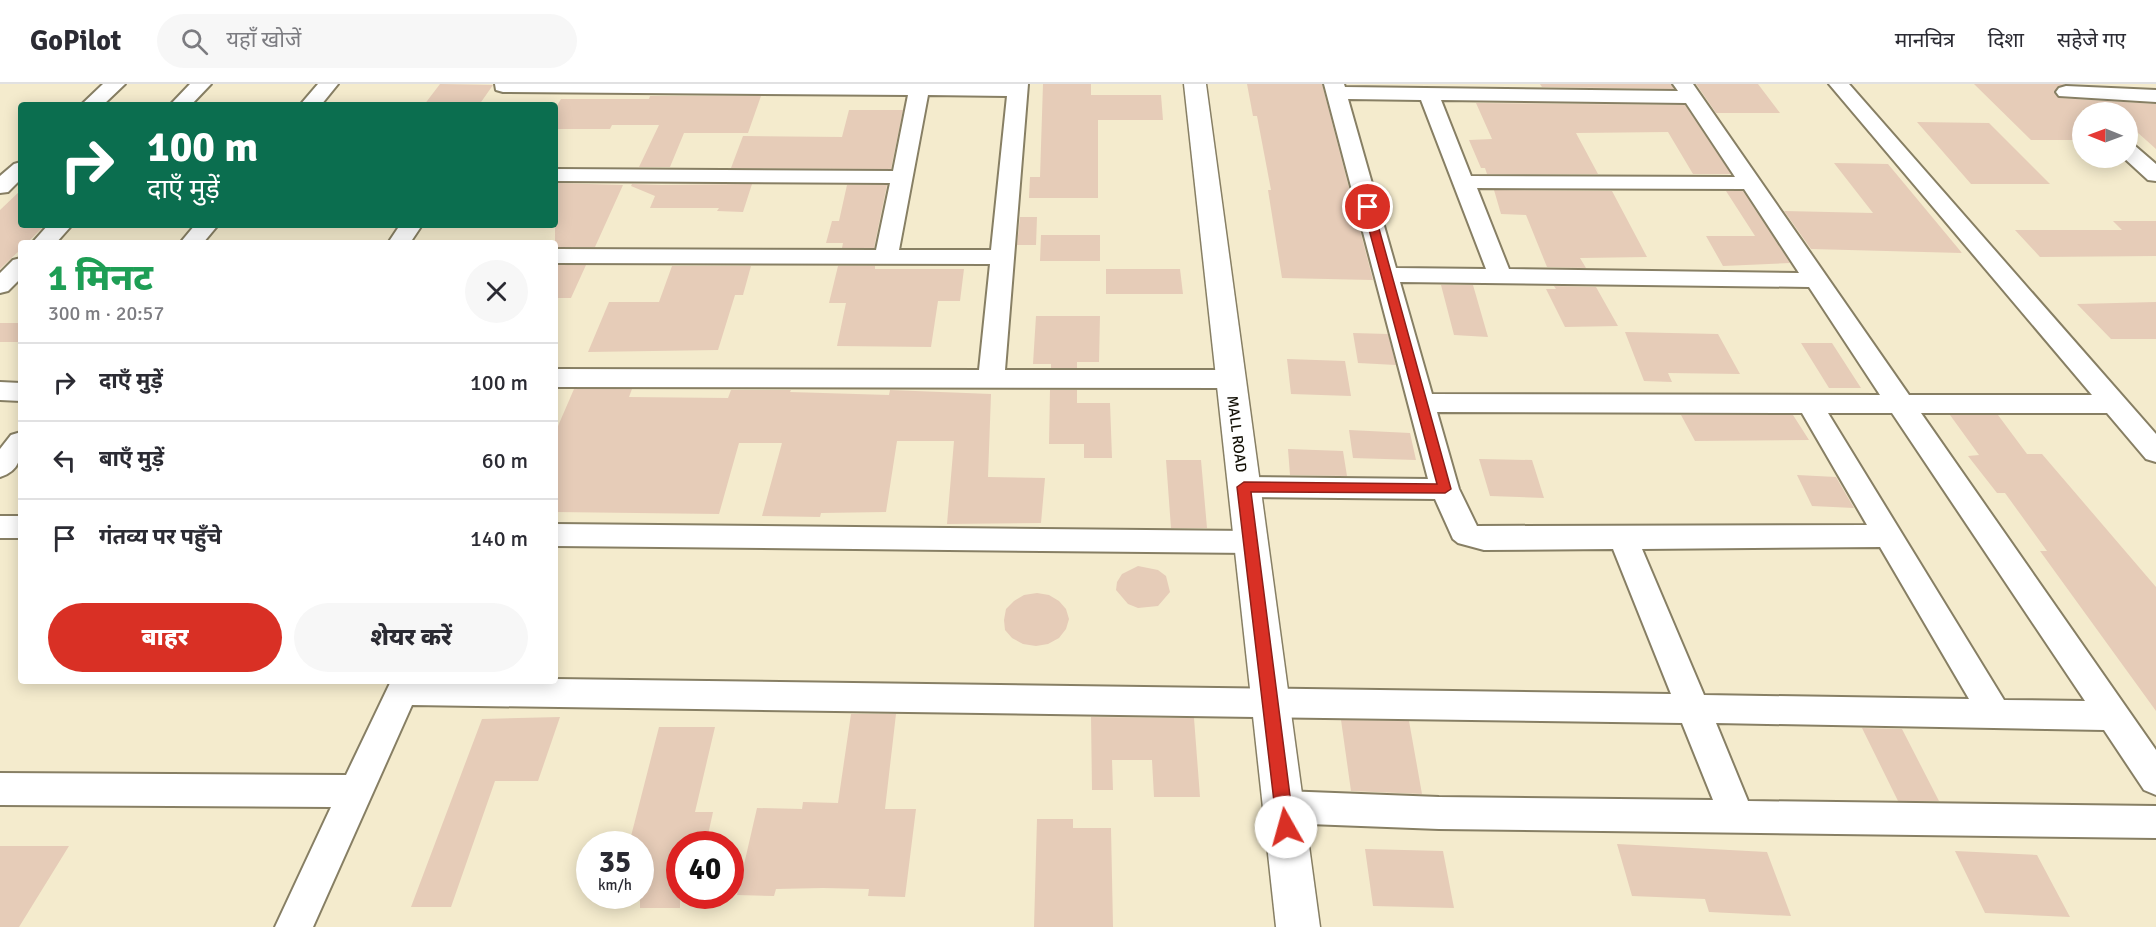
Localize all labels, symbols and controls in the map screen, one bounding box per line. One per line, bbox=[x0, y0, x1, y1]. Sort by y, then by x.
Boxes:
search box bbox=[157, 14, 577, 68]
text: GoPilot bbox=[30, 24, 121, 58]
icon: search bbox=[178, 25, 211, 58]
text: यहाँ खोजें bbox=[226, 26, 301, 53]
text: मानचित्र bbox=[1895, 27, 1955, 53]
text: दिशा bbox=[1988, 27, 2024, 53]
text: सहेजे गए bbox=[2057, 27, 2126, 53]
north arrow bbox=[2072, 102, 2138, 168]
map controls bbox=[2072, 102, 2138, 168]
text: 100 m bbox=[147, 122, 258, 173]
icon: right bbox=[48, 126, 126, 204]
text: दाएँ मुड़ें bbox=[147, 173, 220, 206]
pin bbox=[1342, 181, 1393, 232]
icon: arrive bbox=[1351, 190, 1384, 223]
text: 1 मिनट bbox=[48, 256, 153, 301]
button: close bbox=[465, 260, 528, 323]
text: 300 m · 20:57 bbox=[48, 301, 164, 326]
icon: right bbox=[48, 366, 81, 399]
text: दाएँ मुड़ें bbox=[99, 367, 163, 394]
text: 100 m bbox=[470, 369, 528, 396]
street label: MALL ROAD bbox=[1223, 395, 1251, 473]
icon: left bbox=[48, 444, 81, 477]
text: बाएँ मुड़ें bbox=[99, 445, 164, 472]
text: 60 m bbox=[482, 447, 528, 474]
icon: arrive bbox=[48, 522, 81, 555]
text: गंतव्य पर पहुँचे bbox=[99, 523, 222, 550]
text: 140 m bbox=[470, 525, 528, 552]
button: बाहर bbox=[48, 603, 282, 672]
button: शेयर करें bbox=[294, 603, 528, 672]
position arrow bbox=[1254, 795, 1318, 859]
speed limit sign: 40 bbox=[666, 831, 744, 909]
text: 35 bbox=[599, 844, 631, 881]
text: km/h bbox=[598, 876, 632, 894]

